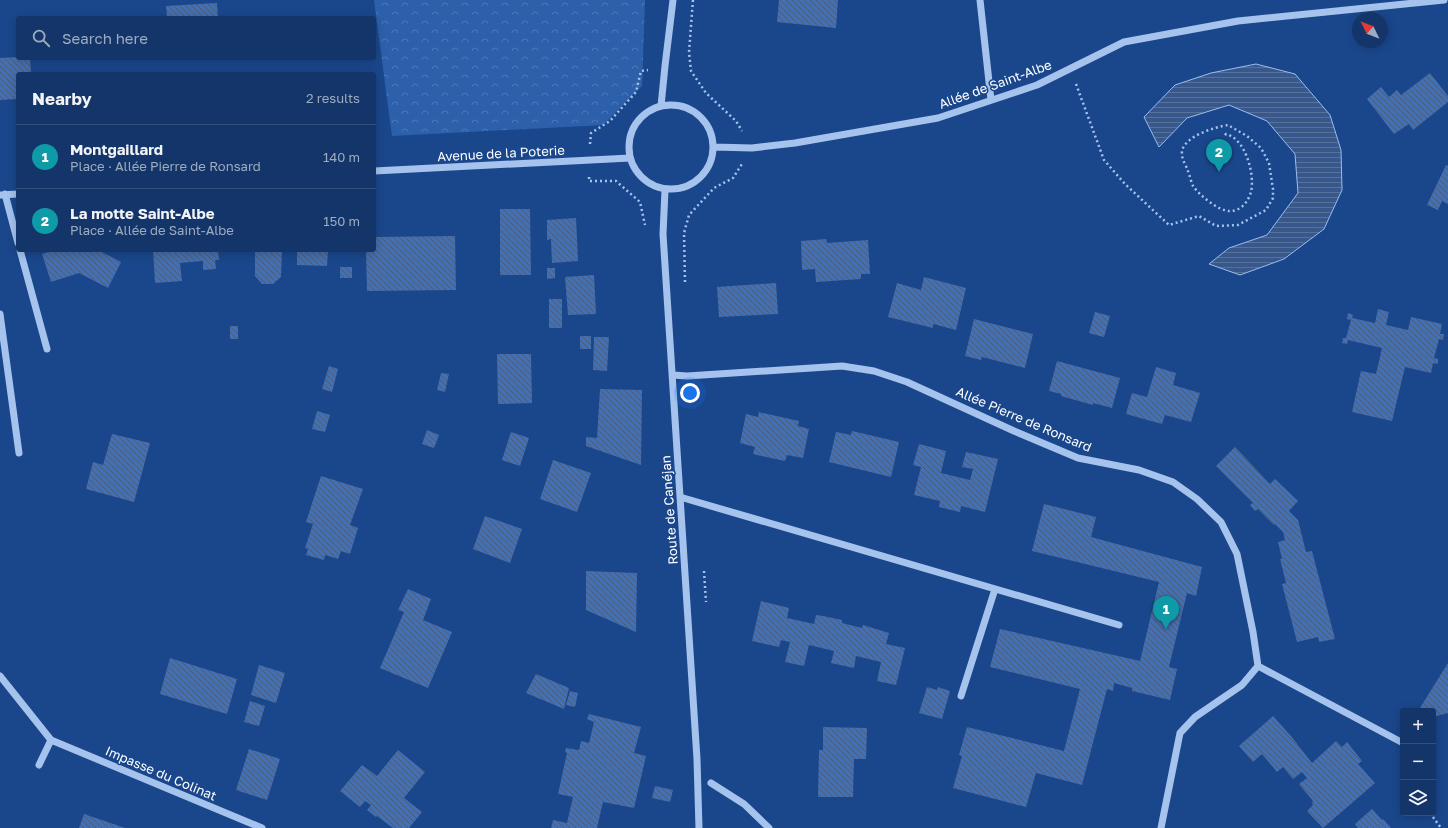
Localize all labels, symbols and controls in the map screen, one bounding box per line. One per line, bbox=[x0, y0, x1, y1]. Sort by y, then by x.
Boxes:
north arrow bbox=[1352, 12, 1388, 48]
search box bbox=[16, 16, 376, 60]
icon: search bbox=[30, 27, 52, 49]
text: Search here bbox=[62, 29, 148, 47]
street label: Allée de Saint-Albe bbox=[936, 56, 1054, 112]
text: Nearby bbox=[32, 88, 92, 109]
text: 2 results bbox=[306, 90, 360, 106]
pin: 2 bbox=[1206, 139, 1232, 172]
text: Montgaillard bbox=[70, 140, 163, 158]
street label: Avenue de la Poterie bbox=[437, 142, 565, 164]
text: 1 bbox=[42, 149, 48, 165]
text: 140 m bbox=[323, 149, 360, 165]
text: Place · Allée Pierre de Ronsard bbox=[70, 158, 261, 174]
text: La motte Saint-Albe bbox=[70, 204, 215, 222]
text: 2 bbox=[41, 213, 49, 229]
text: 150 m bbox=[323, 213, 360, 229]
text: Place · Allée de Saint-Albe bbox=[70, 222, 234, 238]
your location bbox=[680, 383, 700, 403]
street label: Allée Pierre de Ronsard bbox=[954, 383, 1094, 455]
street label: Route de Canéjan bbox=[657, 455, 681, 565]
pin: 1 bbox=[1153, 596, 1179, 629]
map controls bbox=[1400, 708, 1436, 816]
button: + bbox=[1400, 708, 1436, 744]
street label: Impasse du Colinat bbox=[103, 742, 219, 804]
button: − bbox=[1400, 744, 1436, 780]
button: layers bbox=[1400, 780, 1436, 816]

